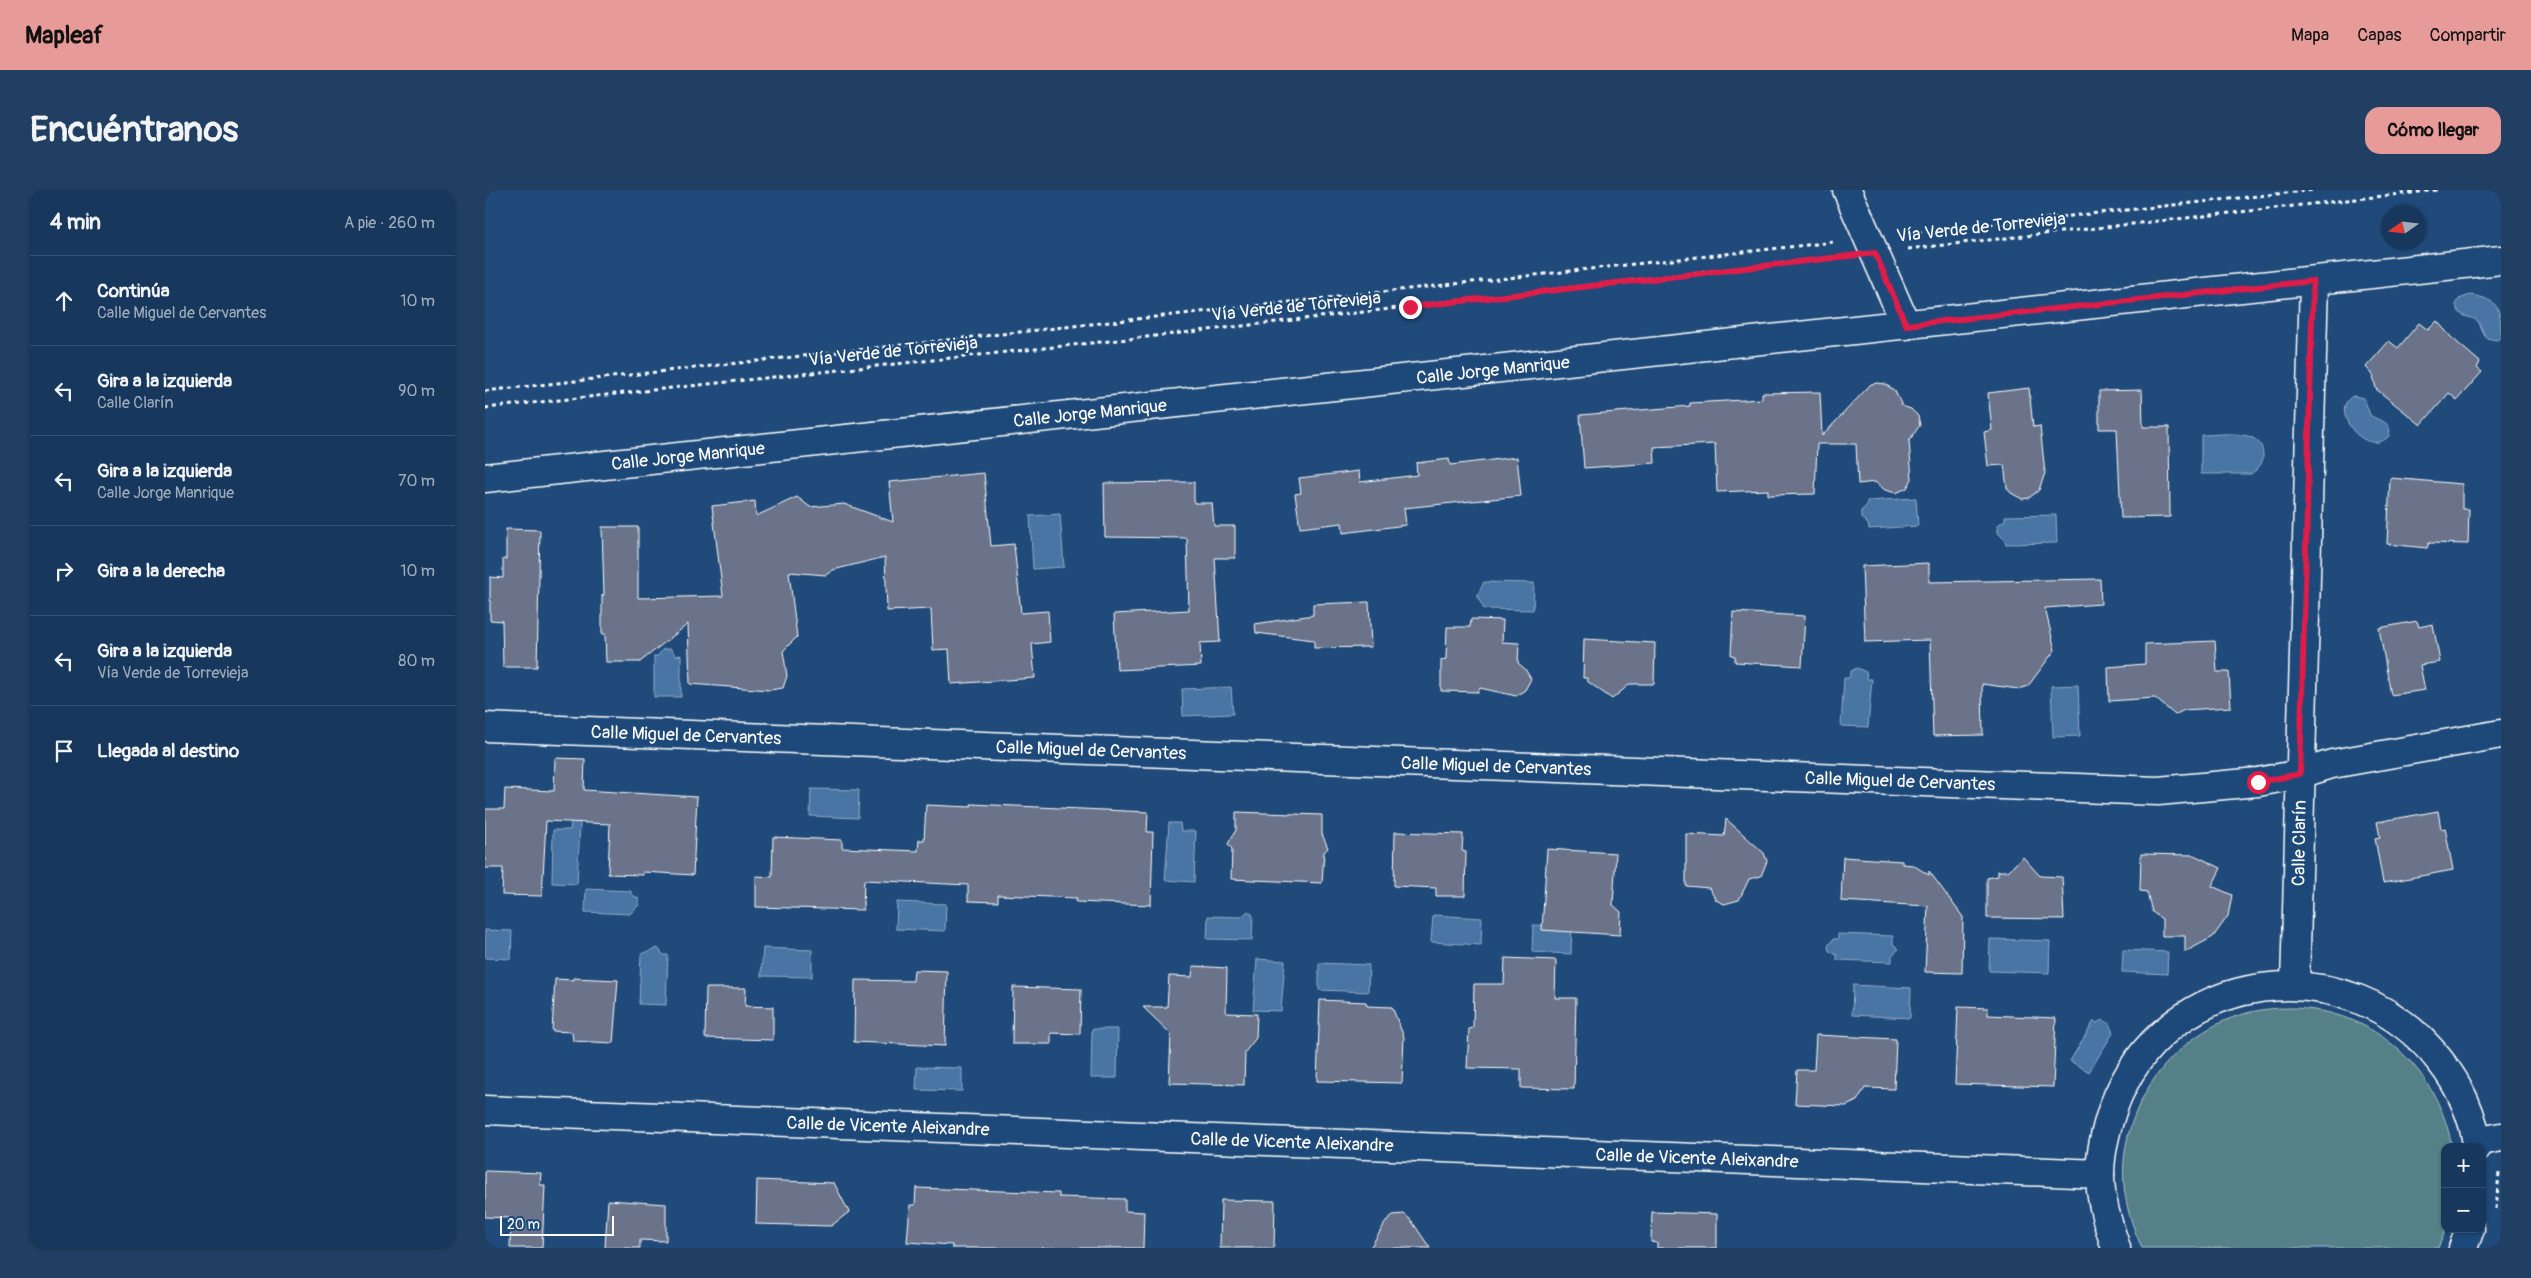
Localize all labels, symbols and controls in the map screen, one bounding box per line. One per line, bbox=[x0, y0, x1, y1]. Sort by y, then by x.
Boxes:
text: Mapleaf bbox=[25, 21, 103, 50]
text: Mapa bbox=[2291, 24, 2329, 47]
text: Capas bbox=[2357, 24, 2402, 47]
text: Compartir bbox=[2430, 24, 2506, 47]
button: Cómo llegar bbox=[2365, 107, 2501, 154]
text: Encuéntranos bbox=[30, 108, 238, 152]
north arrow bbox=[2381, 205, 2426, 250]
street label: Vía Verde de Torrevieja bbox=[1895, 207, 2067, 248]
text: 4 min bbox=[50, 209, 101, 236]
text: A pie · 260 m bbox=[344, 213, 435, 233]
text: Continúa bbox=[97, 279, 170, 303]
street label: Vía Verde de Torrevieja bbox=[1210, 286, 1382, 327]
icon: ahead bbox=[50, 287, 78, 315]
text: 10 m bbox=[400, 291, 435, 311]
route end bbox=[1399, 296, 1422, 319]
text: Calle Miguel de Cervantes bbox=[97, 303, 266, 323]
street label: Vía Verde de Torrevieja bbox=[807, 331, 979, 372]
street label: Calle Jorge Manrique bbox=[1415, 351, 1571, 390]
text: Gira a la izquierda bbox=[97, 369, 232, 393]
icon: left bbox=[50, 377, 78, 405]
text: 90 m bbox=[398, 381, 435, 401]
text: Calle Clarín bbox=[97, 393, 174, 413]
street label: Calle Jorge Manrique bbox=[1012, 394, 1168, 433]
street label: Calle Jorge Manrique bbox=[610, 437, 766, 476]
text: Gira a la izquierda bbox=[97, 459, 232, 483]
icon: left bbox=[50, 467, 78, 495]
text: 70 m bbox=[398, 471, 435, 491]
text: Calle Jorge Manrique bbox=[97, 483, 234, 503]
icon: right bbox=[50, 557, 78, 585]
text: Gira a la derecha bbox=[97, 559, 225, 583]
text: 10 m bbox=[400, 561, 435, 581]
text: Gira a la izquierda bbox=[97, 639, 232, 663]
icon: left bbox=[50, 647, 78, 675]
text: 80 m bbox=[398, 651, 435, 671]
text: Vía Verde de Torrevieja bbox=[97, 663, 248, 683]
street label: Calle Miguel de Cervantes bbox=[590, 721, 782, 750]
street label: Calle Miguel de Cervantes bbox=[995, 736, 1187, 765]
icon: arrive bbox=[50, 737, 78, 765]
text: Llegada al destino bbox=[97, 739, 239, 763]
street label: Calle Miguel de Cervantes bbox=[1400, 752, 1592, 781]
street label: Calle Miguel de Cervantes bbox=[1804, 767, 1996, 796]
route start bbox=[2247, 771, 2270, 794]
street label: Calle Clarín bbox=[2287, 800, 2312, 886]
street label: Calle de Vicente Aleixandre bbox=[786, 1111, 990, 1142]
street label: Calle de Vicente Aleixandre bbox=[1190, 1127, 1394, 1158]
street label: Calle de Vicente Aleixandre bbox=[1595, 1143, 1799, 1174]
map controls bbox=[2441, 1143, 2486, 1233]
button: + bbox=[2441, 1143, 2486, 1188]
button: − bbox=[2441, 1188, 2486, 1233]
scale bar bbox=[500, 1213, 614, 1236]
text: 20 m bbox=[507, 1216, 540, 1233]

